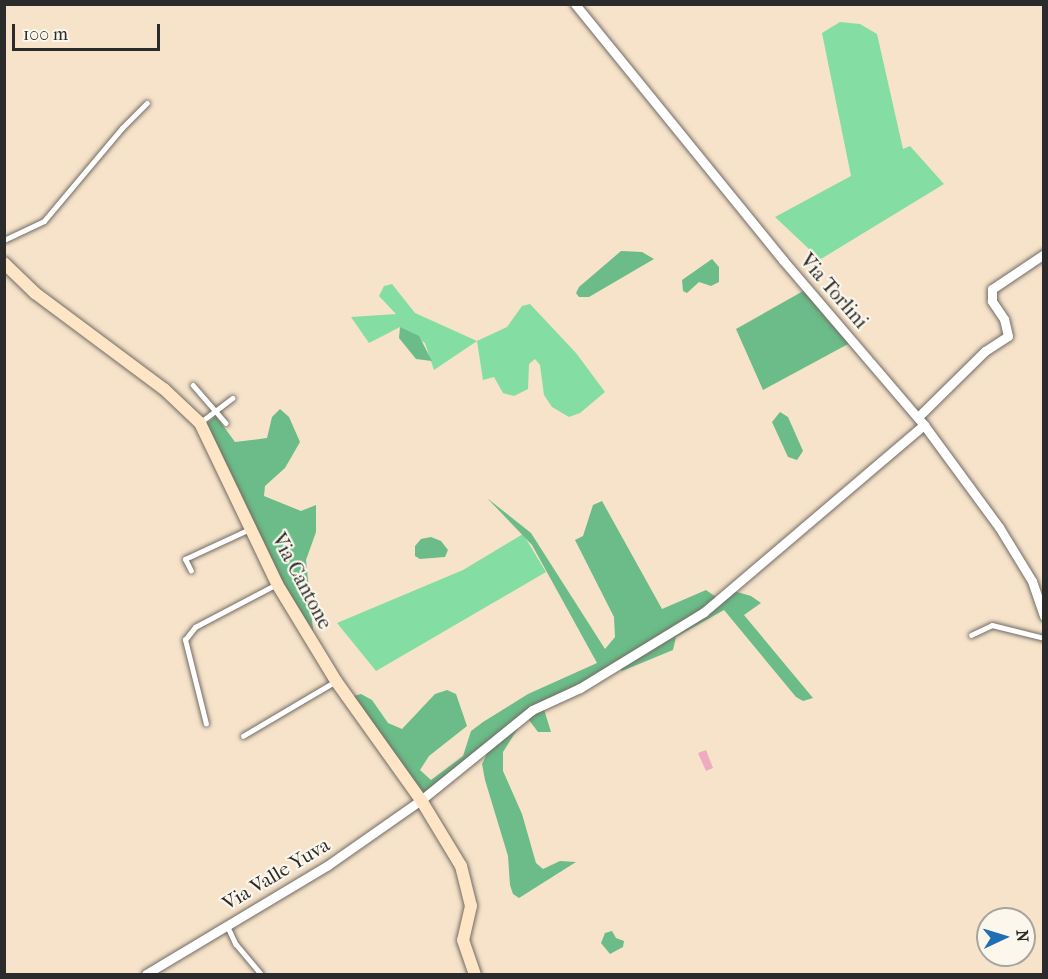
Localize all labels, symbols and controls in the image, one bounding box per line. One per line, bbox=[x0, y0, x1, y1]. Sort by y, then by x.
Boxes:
scale bar bbox=[15, 12, 164, 50]
text: 100 m bbox=[23, 24, 68, 45]
street label: Via Torlini bbox=[795, 249, 873, 333]
street label: Via Cantone bbox=[267, 529, 337, 633]
street label: Via Valle Yuva bbox=[218, 833, 334, 915]
north arrow bbox=[976, 907, 1036, 967]
text: N bbox=[1013, 929, 1032, 943]

